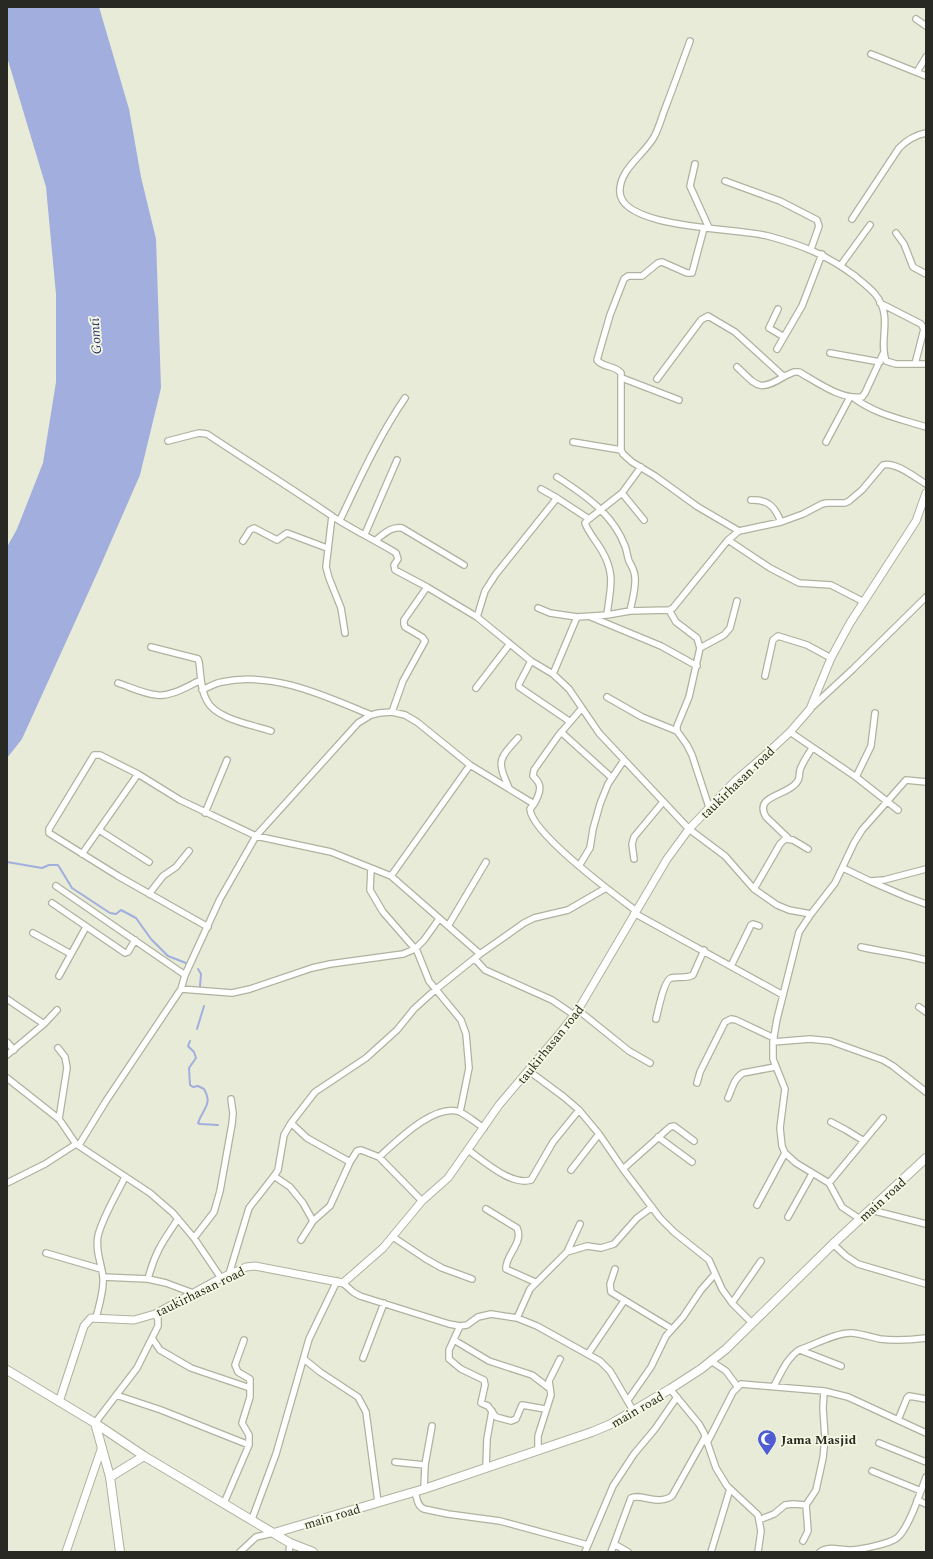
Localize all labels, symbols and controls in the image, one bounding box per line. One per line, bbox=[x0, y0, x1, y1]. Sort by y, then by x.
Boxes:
water label: Gomtī bbox=[84, 316, 107, 355]
street label: taukirhasan road bbox=[696, 742, 780, 824]
street label: taukirhasan road bbox=[512, 1001, 589, 1089]
street label: main road bbox=[854, 1173, 911, 1227]
street label: taukirhasan road bbox=[152, 1262, 248, 1322]
street label: main road bbox=[607, 1387, 668, 1433]
mosque icon: Jama Masjid bbox=[756, 1428, 778, 1456]
place label: Jama Masjid bbox=[781, 1430, 857, 1450]
street label: main road bbox=[302, 1499, 363, 1535]

